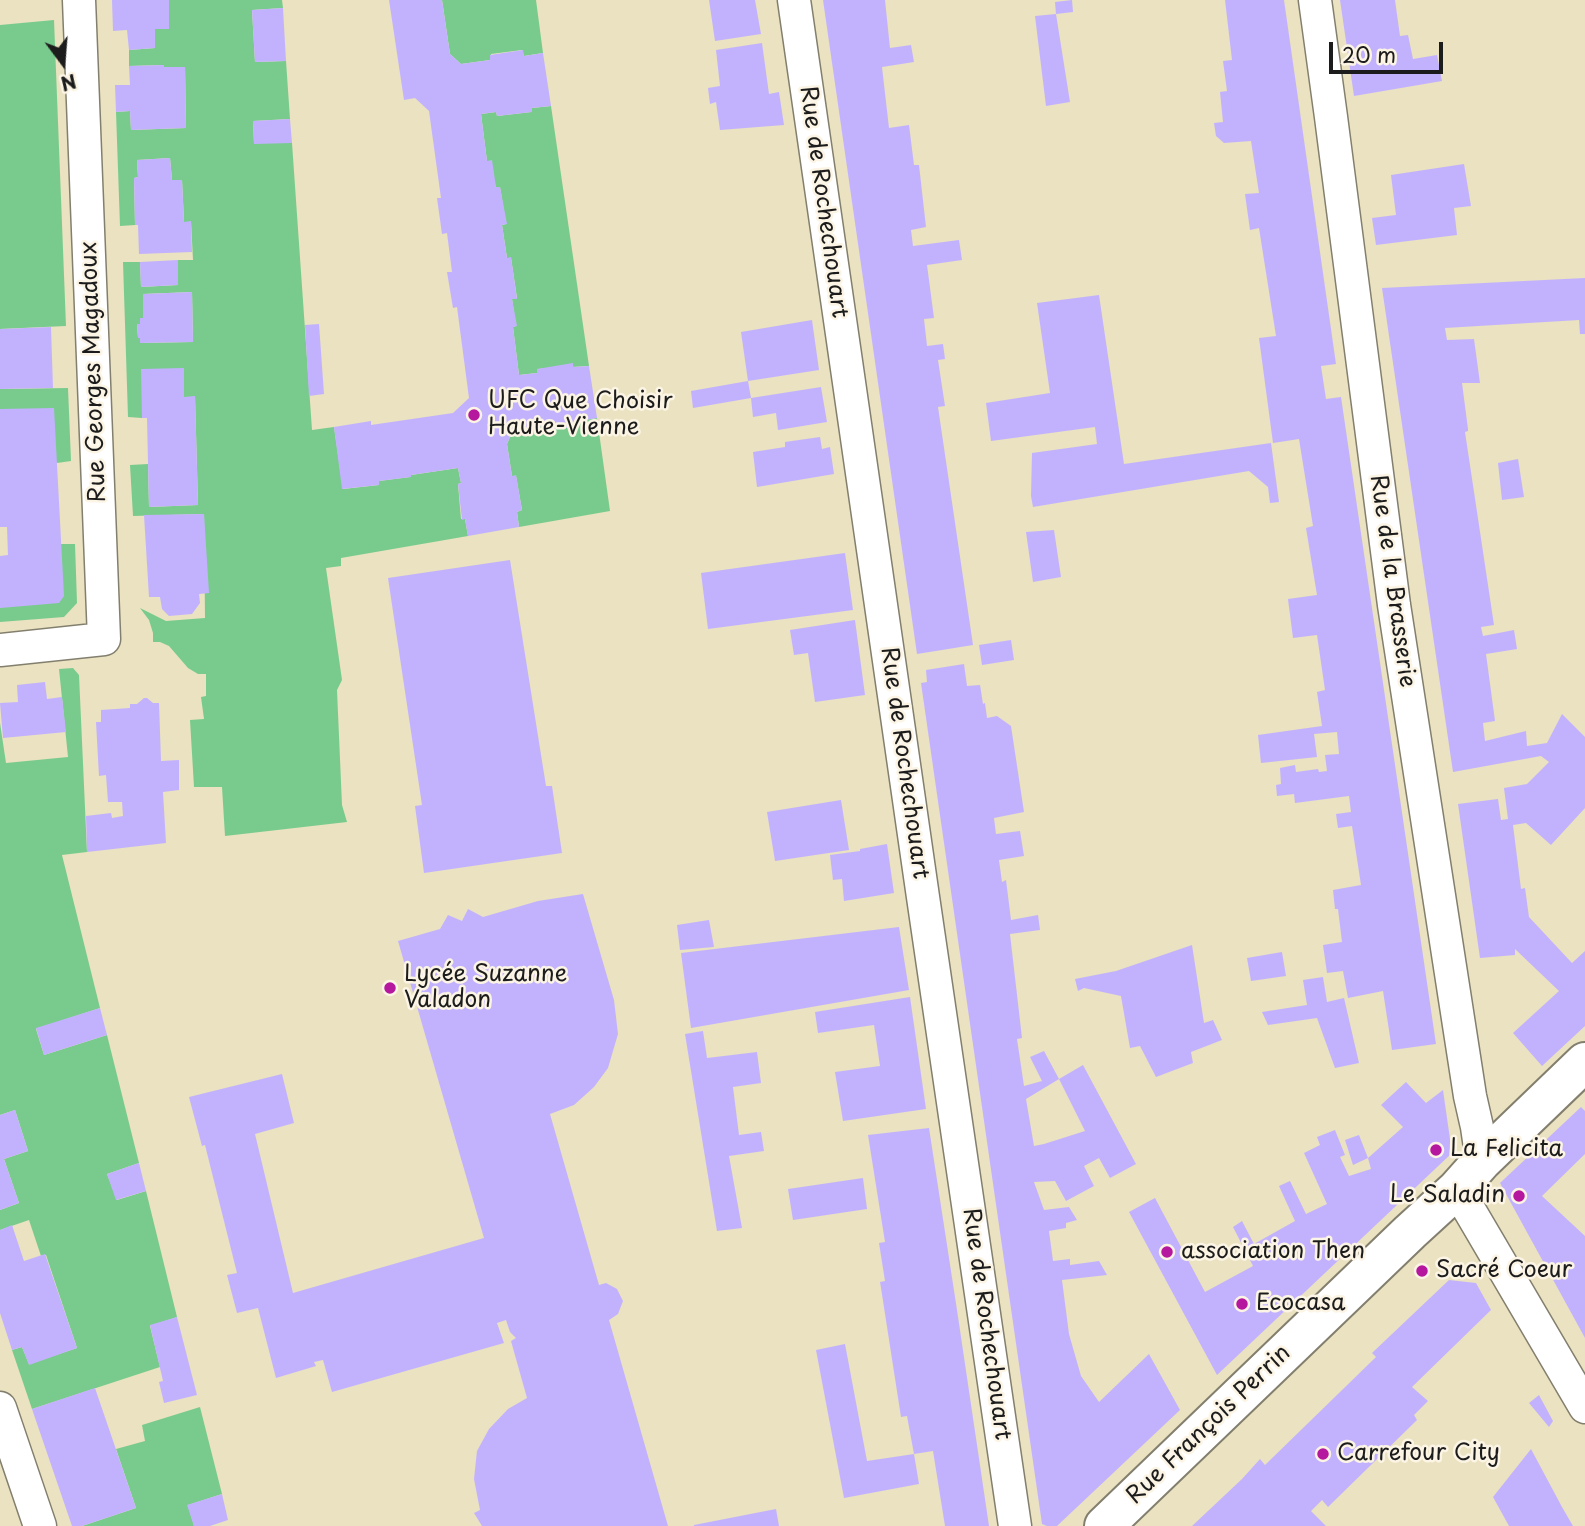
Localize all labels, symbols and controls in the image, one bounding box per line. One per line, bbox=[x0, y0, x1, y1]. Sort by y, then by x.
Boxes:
north arrow bbox=[28, 28, 98, 98]
scale bar bbox=[1333, 28, 1447, 72]
text: 20 m bbox=[1342, 38, 1396, 70]
text: N bbox=[58, 68, 80, 99]
street label: Rue de Rochechouart bbox=[793, 84, 853, 320]
street label: Rue Georges Magadoux bbox=[76, 241, 112, 503]
place label: UFC Que Choisir Haute-Vienne bbox=[488, 388, 673, 442]
marker: UFC Que Choisir Haute-Vienne bbox=[466, 407, 482, 423]
street label: Rue de la Brasserie bbox=[1363, 473, 1421, 689]
street label: Rue de Rochechouart bbox=[874, 645, 934, 881]
place label: Lycée Suzanne Valadon bbox=[404, 961, 567, 1015]
marker: Lycée Suzanne Valadon bbox=[382, 980, 398, 996]
place label: La Felicita bbox=[1450, 1136, 1563, 1164]
marker: La Felicita bbox=[1428, 1142, 1444, 1158]
place label: Le Saladin bbox=[1390, 1182, 1505, 1210]
marker: Le Saladin bbox=[1511, 1188, 1527, 1204]
street label: Rue de Rochechouart bbox=[956, 1206, 1016, 1442]
place label: association Then bbox=[1181, 1238, 1365, 1266]
marker: association Then bbox=[1159, 1244, 1175, 1260]
place label: Sacré Coeur bbox=[1436, 1257, 1572, 1285]
marker: Sacré Coeur bbox=[1414, 1263, 1430, 1279]
place label: Ecocasa bbox=[1256, 1290, 1346, 1318]
marker: Ecocasa bbox=[1234, 1296, 1250, 1312]
street label: Rue François Perrin bbox=[1121, 1340, 1297, 1510]
place label: Carrefour City bbox=[1337, 1440, 1500, 1468]
marker: Carrefour City bbox=[1315, 1446, 1331, 1462]

